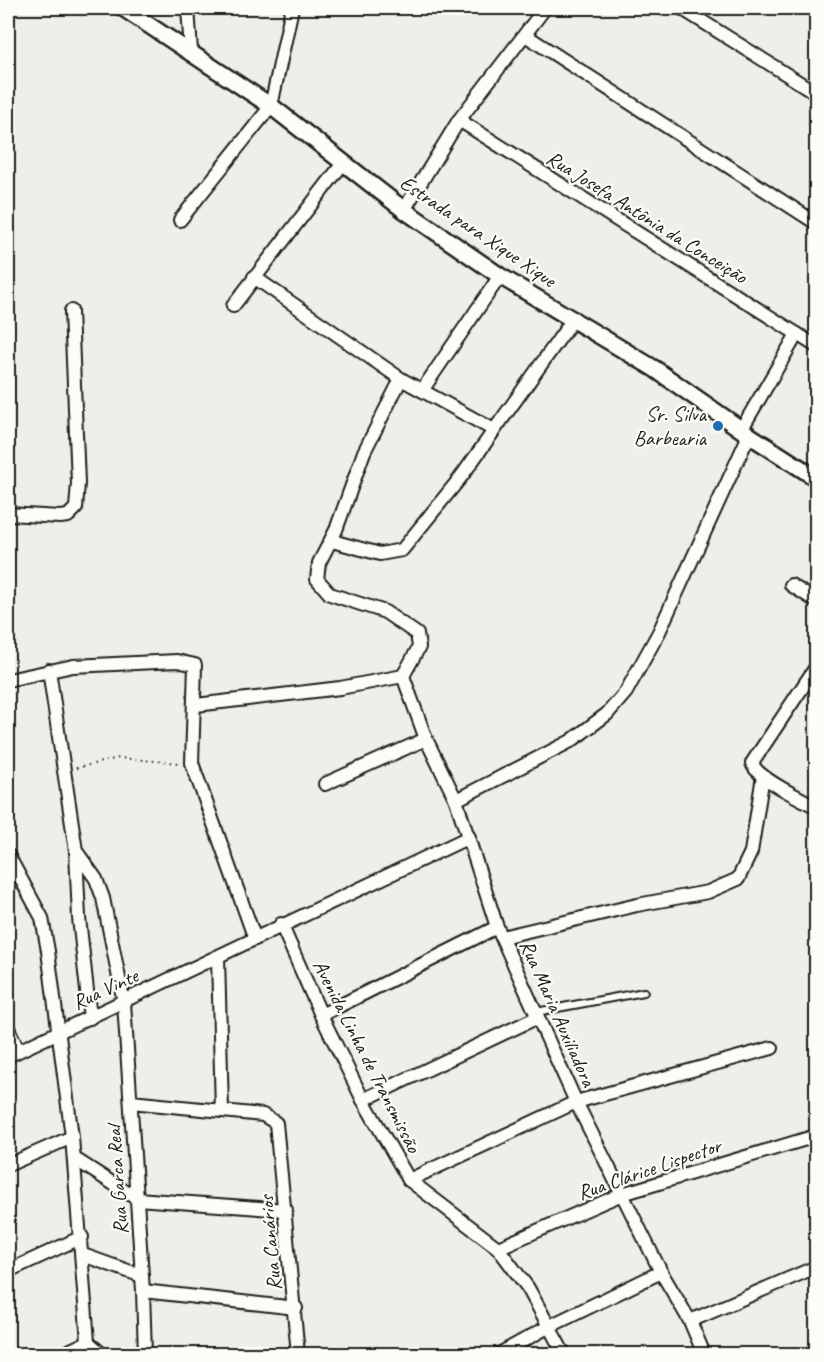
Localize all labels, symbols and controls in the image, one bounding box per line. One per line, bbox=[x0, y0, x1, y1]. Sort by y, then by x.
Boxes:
street label: Rua Josefa Antônia da Conceição bbox=[542, 145, 753, 290]
street label: Estrada para Xique Xique bbox=[395, 169, 563, 294]
place label: Sr. Silva Barbearia bbox=[634, 401, 708, 451]
marker: Sr. Silva Barbearia bbox=[711, 419, 725, 433]
street label: Rua Maria Auxiliadora bbox=[514, 936, 603, 1092]
street label: Avenida Linha de Transmissão bbox=[307, 955, 428, 1158]
street label: Rua Vinte bbox=[68, 962, 144, 1015]
street label: Rua Garca Real bbox=[100, 1121, 134, 1235]
street label: Rua Clárice Lispector bbox=[574, 1132, 726, 1206]
street label: Rua Canários bbox=[253, 1192, 287, 1292]

